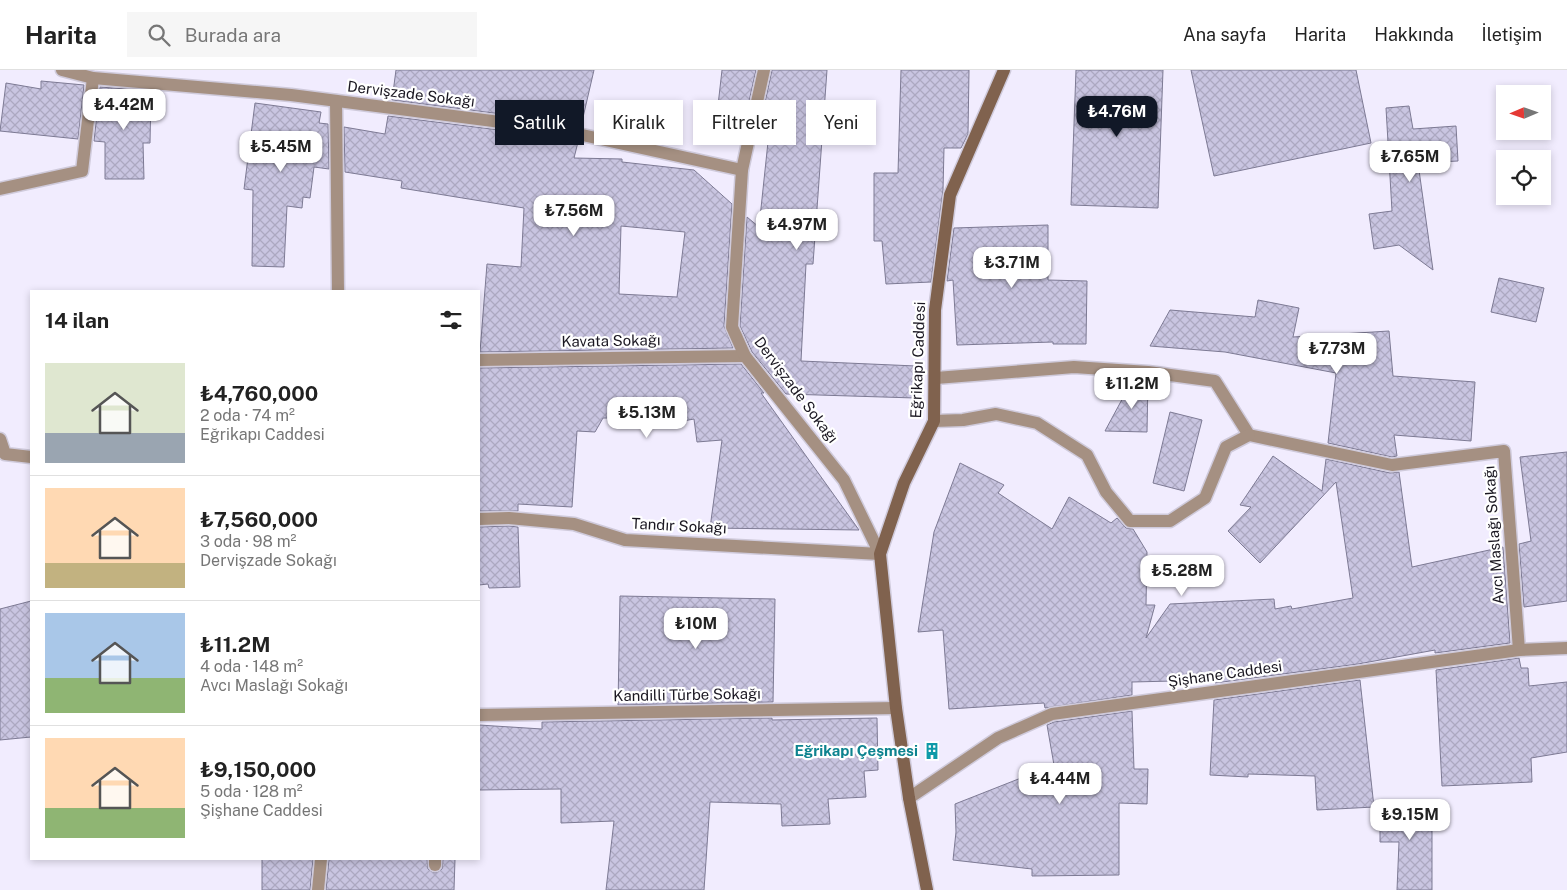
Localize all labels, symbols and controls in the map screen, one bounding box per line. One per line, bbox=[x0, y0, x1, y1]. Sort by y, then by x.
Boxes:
search box bbox=[127, 12, 477, 57]
text: Harita bbox=[25, 21, 97, 49]
icon: search bbox=[145, 21, 173, 49]
text: Burada ara bbox=[185, 24, 281, 46]
text: Ana sayfa bbox=[1183, 24, 1266, 45]
text: Harita bbox=[1294, 24, 1346, 45]
text: Hakkında bbox=[1374, 24, 1454, 45]
text: İletişim bbox=[1482, 24, 1542, 45]
street label: Dervişzade Sokağı bbox=[346, 77, 476, 110]
north arrow bbox=[1496, 85, 1551, 140]
map controls bbox=[1496, 85, 1551, 205]
pin: ₺4.42M bbox=[83, 88, 165, 131]
text: ₺4.42M bbox=[94, 95, 154, 114]
pin: ₺4.76M bbox=[1076, 96, 1158, 138]
chip: Satılık bbox=[495, 100, 584, 145]
chip: Kiralık bbox=[594, 100, 683, 145]
chip: Filtreler bbox=[693, 100, 796, 145]
chip: Yeni bbox=[806, 100, 876, 145]
text: ₺4.76M bbox=[1087, 102, 1147, 121]
pin: ₺5.45M bbox=[240, 131, 322, 173]
text: ₺5.45M bbox=[250, 137, 312, 156]
pin: ₺7.65M bbox=[1369, 140, 1451, 183]
text: ₺7.65M bbox=[1380, 147, 1440, 166]
button: locate bbox=[1496, 150, 1551, 205]
pin: ₺7.56M bbox=[533, 194, 615, 237]
text: ₺7.56M bbox=[544, 201, 604, 220]
pin: ₺4.97M bbox=[756, 208, 838, 251]
text: ₺4.97M bbox=[767, 215, 827, 234]
pin: ₺3.71M bbox=[971, 246, 1053, 289]
text: ₺3.71M bbox=[984, 253, 1040, 272]
street label: Eğrikapı Caddesi bbox=[907, 301, 928, 419]
icon: filters bbox=[437, 306, 465, 334]
text: 14 ilan bbox=[45, 308, 109, 333]
street label: Kavata Sokağı bbox=[561, 331, 661, 350]
pin: ₺7.73M bbox=[1296, 332, 1378, 375]
street label: Dervişzade Sokağı bbox=[751, 333, 842, 446]
text: ₺7.73M bbox=[1309, 339, 1365, 358]
pin: ₺11.2M bbox=[1091, 368, 1173, 410]
text: ₺11.2M bbox=[1105, 374, 1159, 393]
text: ₺4,760,000 bbox=[200, 381, 318, 406]
icon: home bbox=[85, 383, 145, 443]
pin: ₺5.13M bbox=[606, 396, 688, 439]
text: ₺5.13M bbox=[618, 403, 676, 422]
text: 2 oda · 74 m² bbox=[200, 406, 295, 425]
text: Eğrikapı Caddesi bbox=[200, 425, 325, 444]
street label: Avcı Maslağı Sokağı bbox=[1480, 465, 1507, 605]
text: ₺7,560,000 bbox=[200, 507, 318, 532]
icon: home bbox=[85, 508, 145, 568]
street label: Tandır Sokağı bbox=[631, 515, 727, 536]
text: 3 oda · 98 m² bbox=[200, 532, 296, 551]
text: Dervişzade Sokağı bbox=[200, 551, 337, 570]
pin: ₺5.28M bbox=[1141, 554, 1223, 597]
text: ₺5.28M bbox=[1151, 561, 1213, 580]
pin: ₺10M bbox=[666, 608, 726, 650]
text: ₺10M bbox=[675, 614, 717, 633]
text: ₺11.2M bbox=[200, 632, 270, 657]
icon: home bbox=[85, 633, 145, 693]
text: 4 oda · 148 m² bbox=[200, 657, 303, 676]
street label: Şişhane Caddesi bbox=[1167, 657, 1283, 690]
text: Avcı Maslağı Sokağı bbox=[200, 676, 348, 695]
street label: Kandilli Türbe Sokağı bbox=[613, 685, 761, 704]
building icon: Eğrikapı Çeşmesi bbox=[922, 741, 942, 761]
place label: Eğrikapı Çeşmesi bbox=[794, 742, 918, 759]
text: ₺9,150,000 bbox=[200, 757, 316, 782]
icon: home bbox=[85, 758, 145, 818]
pin: ₺4.44M bbox=[1019, 762, 1101, 805]
text: ₺4.44M bbox=[1030, 769, 1090, 788]
text: 5 oda · 128 m² bbox=[200, 782, 303, 801]
pin: ₺9.15M bbox=[1369, 798, 1451, 841]
text: Şişhane Caddesi bbox=[200, 801, 323, 820]
text: ₺9.15M bbox=[1381, 805, 1439, 824]

